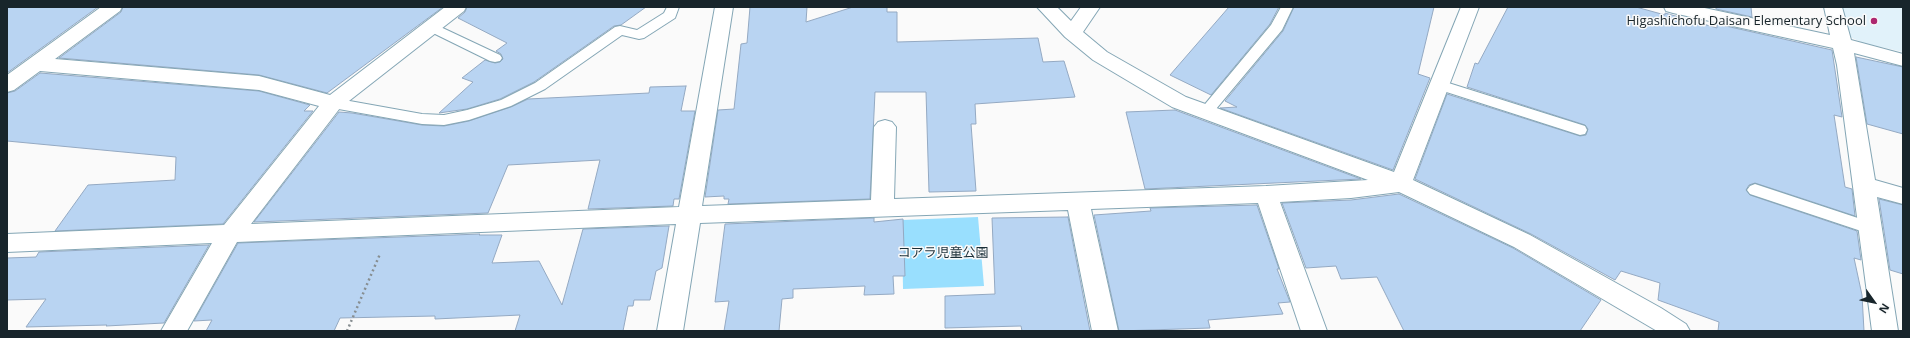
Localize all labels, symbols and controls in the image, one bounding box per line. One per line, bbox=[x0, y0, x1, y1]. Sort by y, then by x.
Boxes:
place label: Higashichofu Daisan Elementary School bbox=[1627, 13, 1866, 29]
marker: Higashichofu Daisan Elementary School bbox=[1869, 16, 1879, 26]
park label: コアラ児童公園 bbox=[898, 245, 988, 261]
north arrow bbox=[1854, 282, 1894, 322]
text: N bbox=[1876, 301, 1893, 317]

